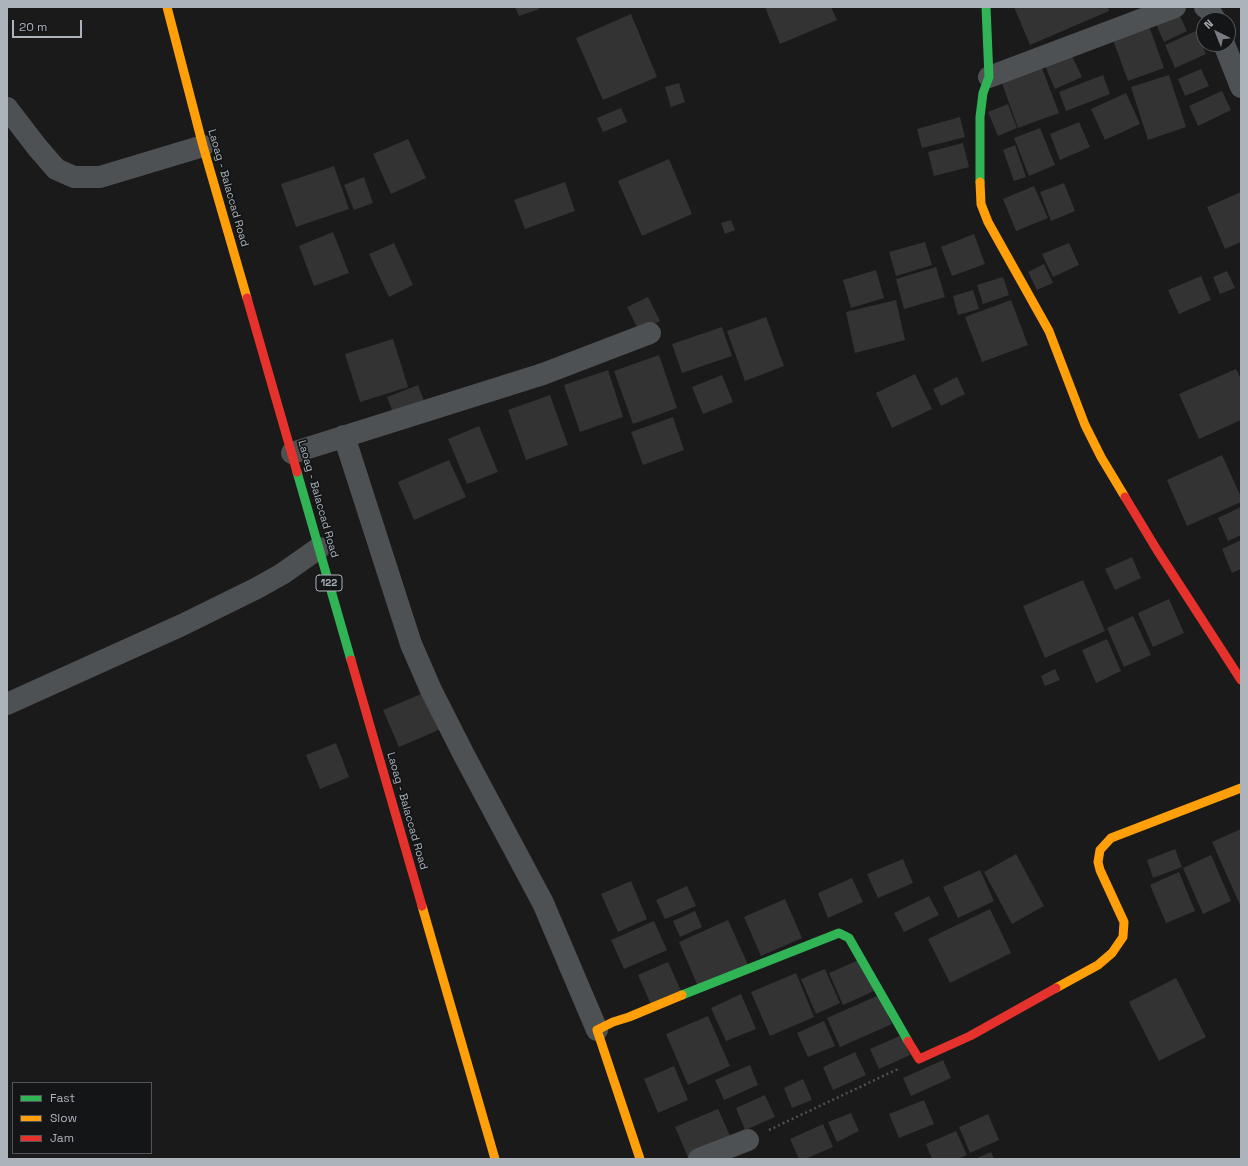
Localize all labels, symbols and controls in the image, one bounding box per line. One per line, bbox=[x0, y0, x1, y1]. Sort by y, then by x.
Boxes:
scale bar bbox=[14, 12, 84, 38]
north arrow bbox=[1196, 12, 1236, 52]
text: N bbox=[1201, 16, 1216, 32]
text: 20 m bbox=[19, 19, 47, 35]
street label: Laoag - Balaccad Road bbox=[205, 128, 251, 248]
street label: Laoag - Balaccad Road bbox=[295, 439, 341, 559]
road number: 122 bbox=[316, 575, 342, 591]
street label: Laoag - Balaccad Road bbox=[384, 751, 430, 871]
legend bbox=[12, 1082, 152, 1154]
text: Fast bbox=[50, 1090, 75, 1106]
text: Slow bbox=[50, 1110, 77, 1126]
text: Jam bbox=[50, 1130, 74, 1146]

